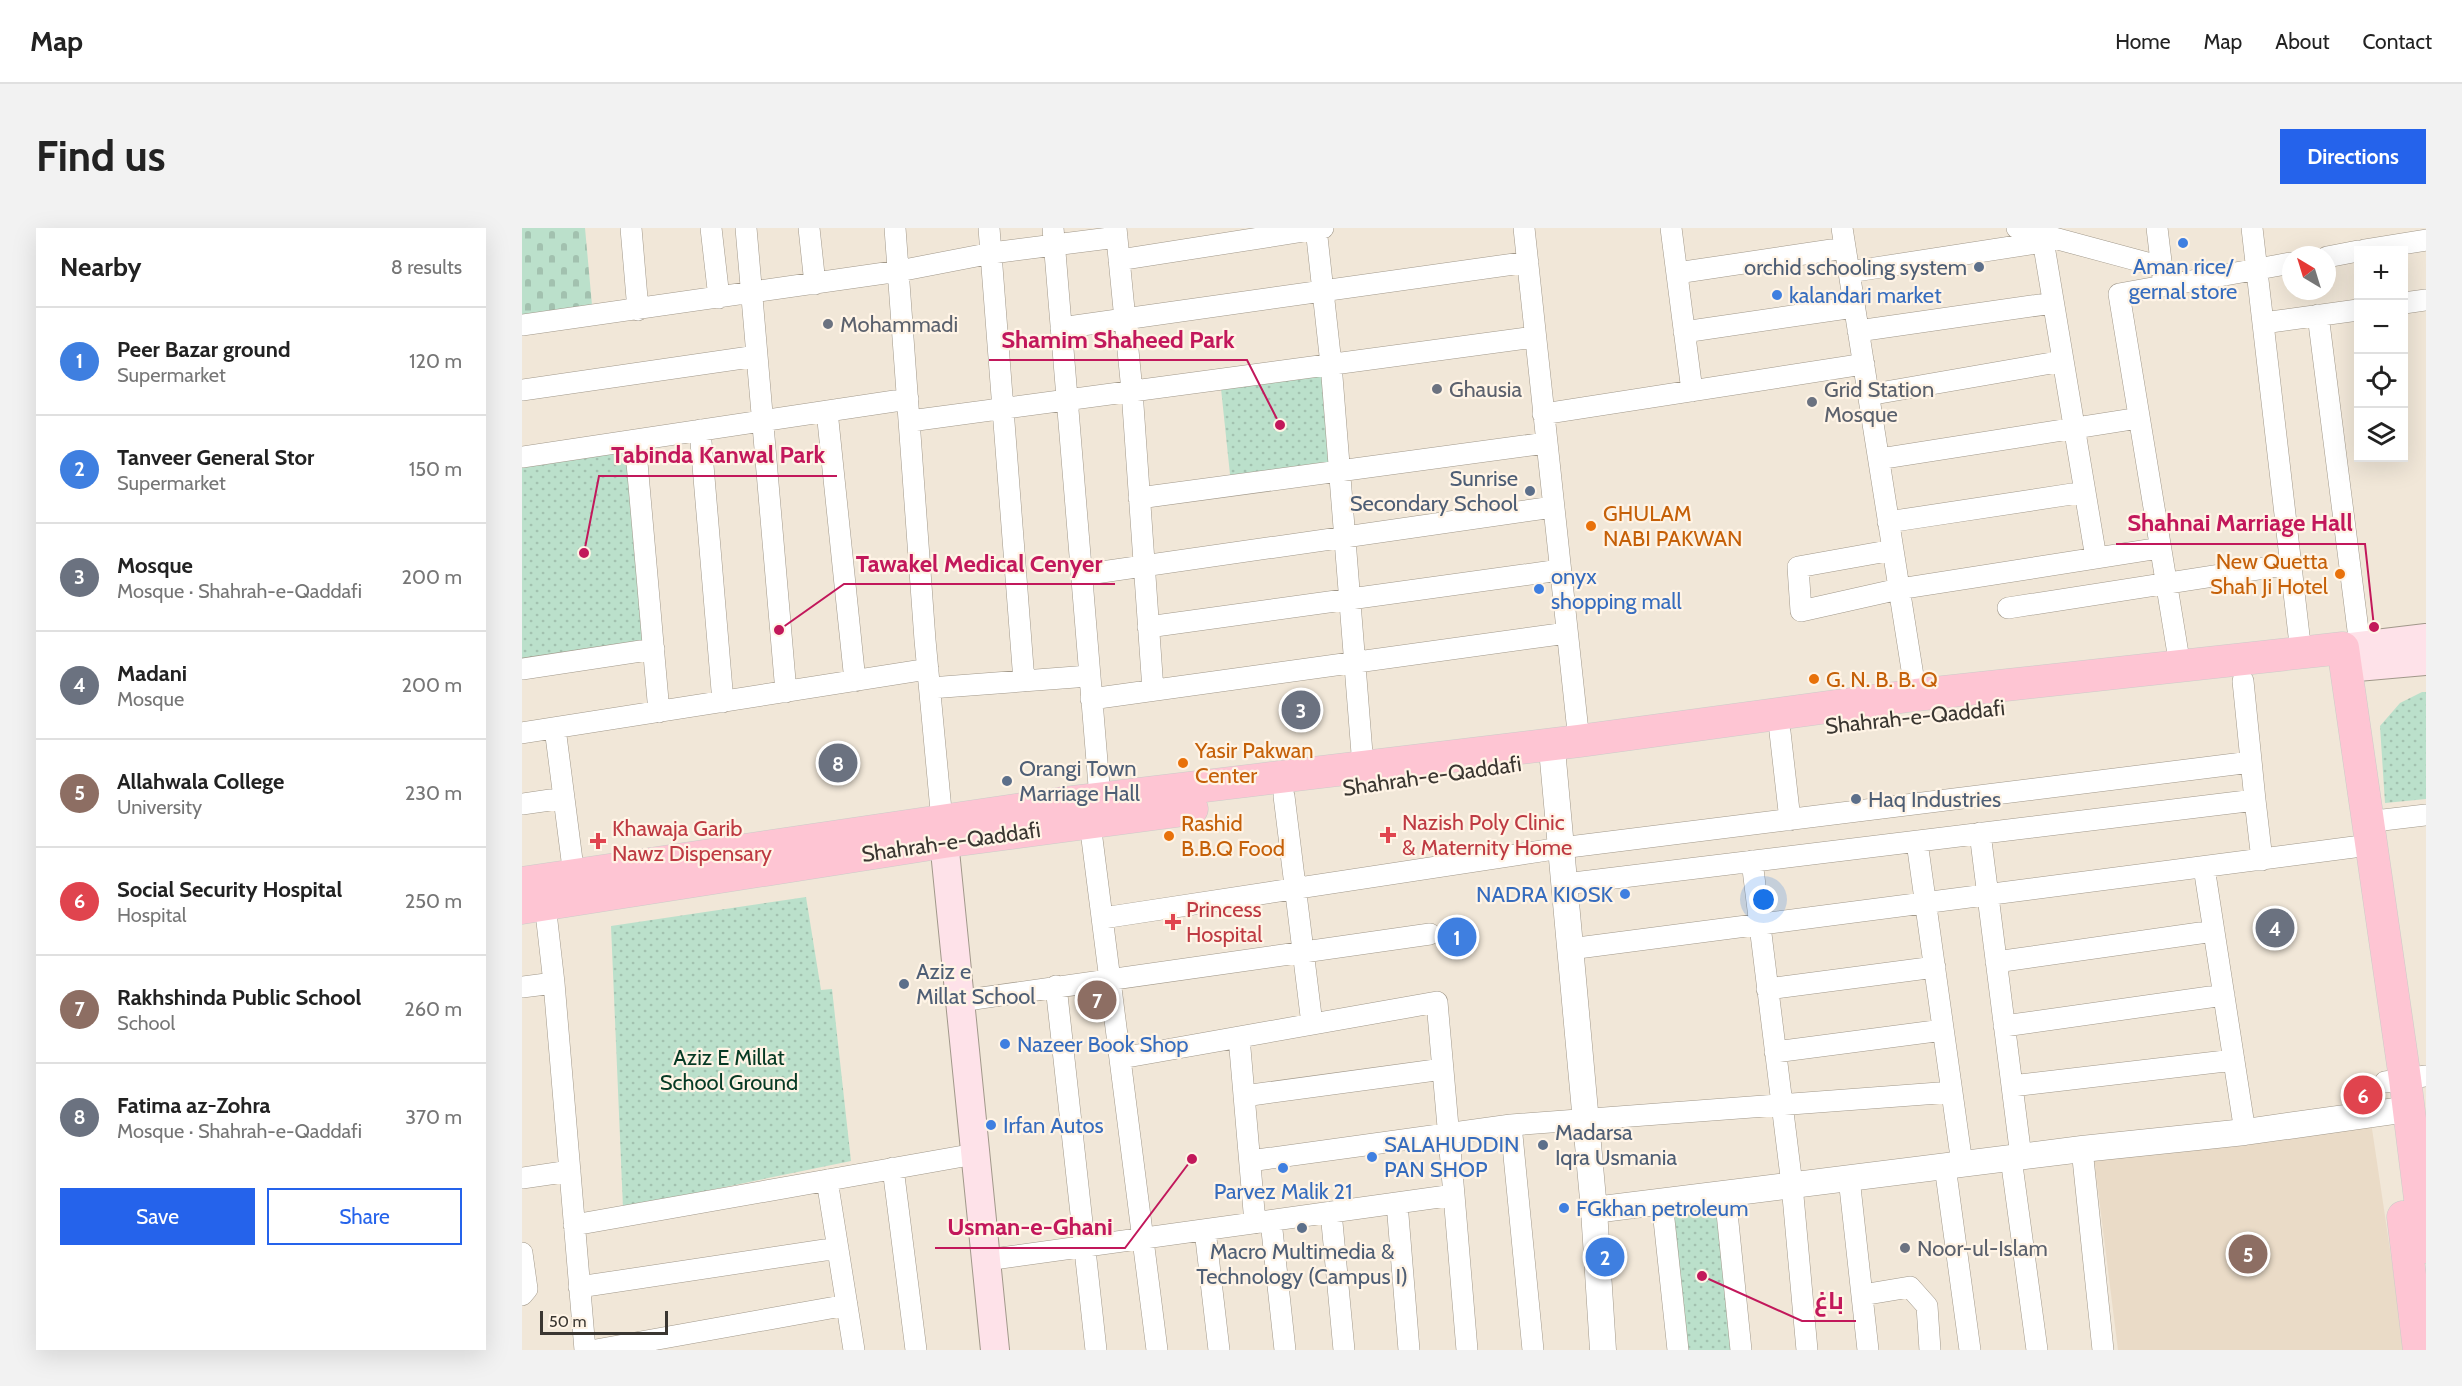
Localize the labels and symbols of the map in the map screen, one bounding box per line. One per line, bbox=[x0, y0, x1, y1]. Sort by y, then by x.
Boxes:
marker: Aman rice/ gernal store bbox=[2176, 236, 2190, 250]
north arrow bbox=[2282, 246, 2336, 300]
place label: Aman rice/ gernal store bbox=[2129, 253, 2237, 305]
place label: orchid schooling system bbox=[1744, 254, 1967, 281]
marker: orchid schooling system bbox=[1972, 260, 1986, 274]
place label: kalandari market bbox=[1789, 282, 1942, 309]
marker: kalandari market bbox=[1770, 288, 1784, 302]
place label: Mohammadi bbox=[840, 311, 958, 338]
marker: Mohammadi bbox=[821, 317, 835, 331]
callout: Shamim Shaheed Park bbox=[989, 318, 1247, 360]
text: Shamim Shaheed Park bbox=[1001, 325, 1235, 354]
place label: Ghausia bbox=[1449, 376, 1522, 403]
place label: Grid Station Mosque bbox=[1824, 376, 1934, 428]
marker: Ghausia bbox=[1430, 382, 1444, 396]
marker: Grid Station Mosque bbox=[1805, 395, 1819, 409]
callout: Tabinda Kanwal Park bbox=[599, 434, 837, 476]
text: Tabinda Kanwal Park bbox=[611, 440, 825, 469]
place label: Sunrise Secondary School bbox=[1350, 465, 1519, 517]
marker: Sunrise Secondary School bbox=[1523, 484, 1537, 498]
place label: GHULAM NABI PAKWAN bbox=[1603, 500, 1742, 552]
callout: Shahnai Marriage Hall bbox=[2116, 502, 2365, 544]
text: Shahnai Marriage Hall bbox=[2127, 508, 2353, 537]
marker: GHULAM NABI PAKWAN bbox=[1584, 519, 1598, 533]
callout: Tawakel Medical Cenyer bbox=[844, 542, 1115, 584]
place label: New Quetta Shah Ji Hotel bbox=[2210, 548, 2329, 600]
text: Tawakel Medical Cenyer bbox=[856, 549, 1102, 578]
place label: onyx shopping mall bbox=[1551, 563, 1683, 615]
marker: New Quetta Shah Ji Hotel bbox=[2333, 567, 2347, 581]
marker: onyx shopping mall bbox=[1532, 582, 1546, 596]
place label: G. N. B. B. Q bbox=[1826, 666, 1938, 693]
marker: G. N. B. B. Q bbox=[1807, 672, 1821, 686]
pin: 3 bbox=[1282, 688, 1320, 732]
street label: Shahrah-e-Qaddafi bbox=[1824, 694, 2006, 740]
place label: Yasir Pakwan Center bbox=[1194, 737, 1314, 789]
pin: 8 bbox=[818, 740, 858, 786]
street label: Shahrah-e-Qaddafi bbox=[1341, 750, 1523, 802]
place label: Orangi Town Marriage Hall bbox=[1019, 755, 1141, 807]
marker: Yasir Pakwan Center bbox=[1176, 756, 1190, 770]
marker: Orangi Town Marriage Hall bbox=[1000, 774, 1014, 788]
place label: Haq Industries bbox=[1868, 786, 2001, 813]
marker: Haq Industries bbox=[1849, 792, 1863, 806]
place label: Nazish Poly Clinic & Maternity Home bbox=[1402, 809, 1572, 861]
place label: Rashid B.B.Q Food bbox=[1181, 810, 1285, 862]
place label: Khawaja Garib Nawz Dispensary bbox=[612, 815, 772, 867]
street label: Shahrah-e-Qaddafi bbox=[860, 816, 1042, 868]
marker: Nazish Poly Clinic & Maternity Home bbox=[1379, 826, 1397, 844]
marker: Rashid B.B.Q Food bbox=[1162, 829, 1176, 843]
marker: Khawaja Garib Nawz Dispensary bbox=[589, 832, 607, 850]
place label: NADRA KIOSK bbox=[1476, 881, 1614, 908]
your location bbox=[1749, 885, 1778, 914]
marker: NADRA KIOSK bbox=[1618, 887, 1632, 901]
place label: Princess Hospital bbox=[1186, 896, 1263, 948]
pin: 4 bbox=[2256, 906, 2294, 950]
marker: Princess Hospital bbox=[1164, 913, 1182, 931]
pin: 1 bbox=[1438, 914, 1476, 960]
place label: Aziz e Millat School bbox=[916, 958, 1036, 1010]
marker: Aziz e Millat School bbox=[897, 977, 911, 991]
pin: 7 bbox=[1078, 978, 1116, 1022]
place label: Nazeer Book Shop bbox=[1017, 1031, 1189, 1058]
marker: Nazeer Book Shop bbox=[998, 1037, 1012, 1051]
park label: Aziz E Millat School Ground bbox=[660, 1044, 798, 1096]
pin: 6 bbox=[2344, 1072, 2382, 1118]
place label: Irfan Autos bbox=[1003, 1112, 1104, 1139]
marker: Irfan Autos bbox=[984, 1118, 998, 1132]
place label: Madarsa Iqra Usmania bbox=[1555, 1119, 1677, 1171]
place label: SALAHUDDIN PAN SHOP bbox=[1384, 1131, 1520, 1183]
marker: Madarsa Iqra Usmania bbox=[1536, 1138, 1550, 1152]
marker: SALAHUDDIN PAN SHOP bbox=[1365, 1150, 1379, 1164]
marker: Parvez Malik 21 bbox=[1276, 1161, 1290, 1175]
place label: Parvez Malik 21 bbox=[1214, 1178, 1352, 1205]
place label: FGkhan petroleum bbox=[1576, 1195, 1748, 1222]
marker: FGkhan petroleum bbox=[1557, 1201, 1571, 1215]
callout: Usman-e-Ghani bbox=[935, 1206, 1125, 1248]
text: Usman-e-Ghani bbox=[947, 1212, 1113, 1241]
marker: Macro Multimedia & Technology (Campus I) bbox=[1295, 1221, 1309, 1235]
pin: 5 bbox=[2228, 1232, 2268, 1276]
pin: 2 bbox=[1586, 1234, 1624, 1280]
place label: Noor-ul-Islam bbox=[1917, 1235, 2048, 1262]
place label: Macro Multimedia & Technology (Campus I) bbox=[1196, 1238, 1408, 1290]
marker: Noor-ul-Islam bbox=[1898, 1241, 1912, 1255]
callout: باغ bbox=[1802, 1279, 1856, 1321]
text: باغ bbox=[1814, 1286, 1844, 1317]
scale bar bbox=[540, 1308, 668, 1336]

